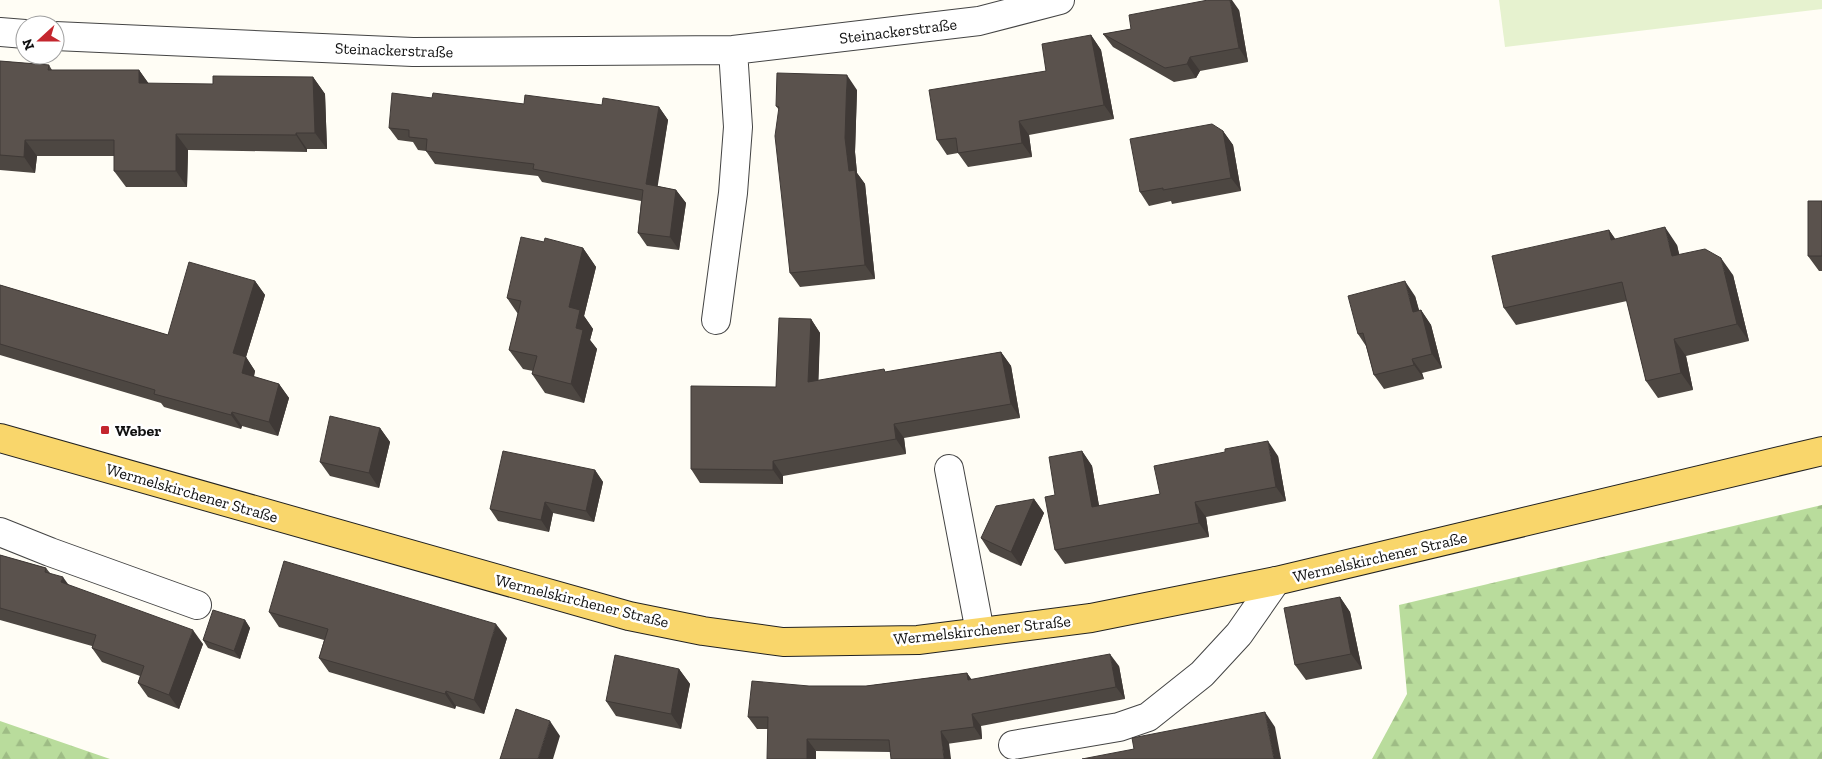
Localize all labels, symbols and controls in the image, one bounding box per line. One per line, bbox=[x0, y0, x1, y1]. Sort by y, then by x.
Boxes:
street label: Steinackerstraße bbox=[838, 14, 958, 48]
north arrow bbox=[15, 15, 65, 65]
text: N bbox=[18, 36, 38, 52]
street label: Steinackerstraße bbox=[335, 38, 453, 62]
place label: Weber bbox=[115, 421, 161, 440]
marker: Weber bbox=[99, 424, 111, 436]
street label: Wermelskirchener Straße bbox=[104, 459, 280, 527]
street label: Wermelskirchener Straße bbox=[1291, 528, 1469, 586]
street label: Wermelskirchener Straße bbox=[493, 570, 671, 632]
street label: Wermelskirchener Straße bbox=[892, 611, 1072, 649]

